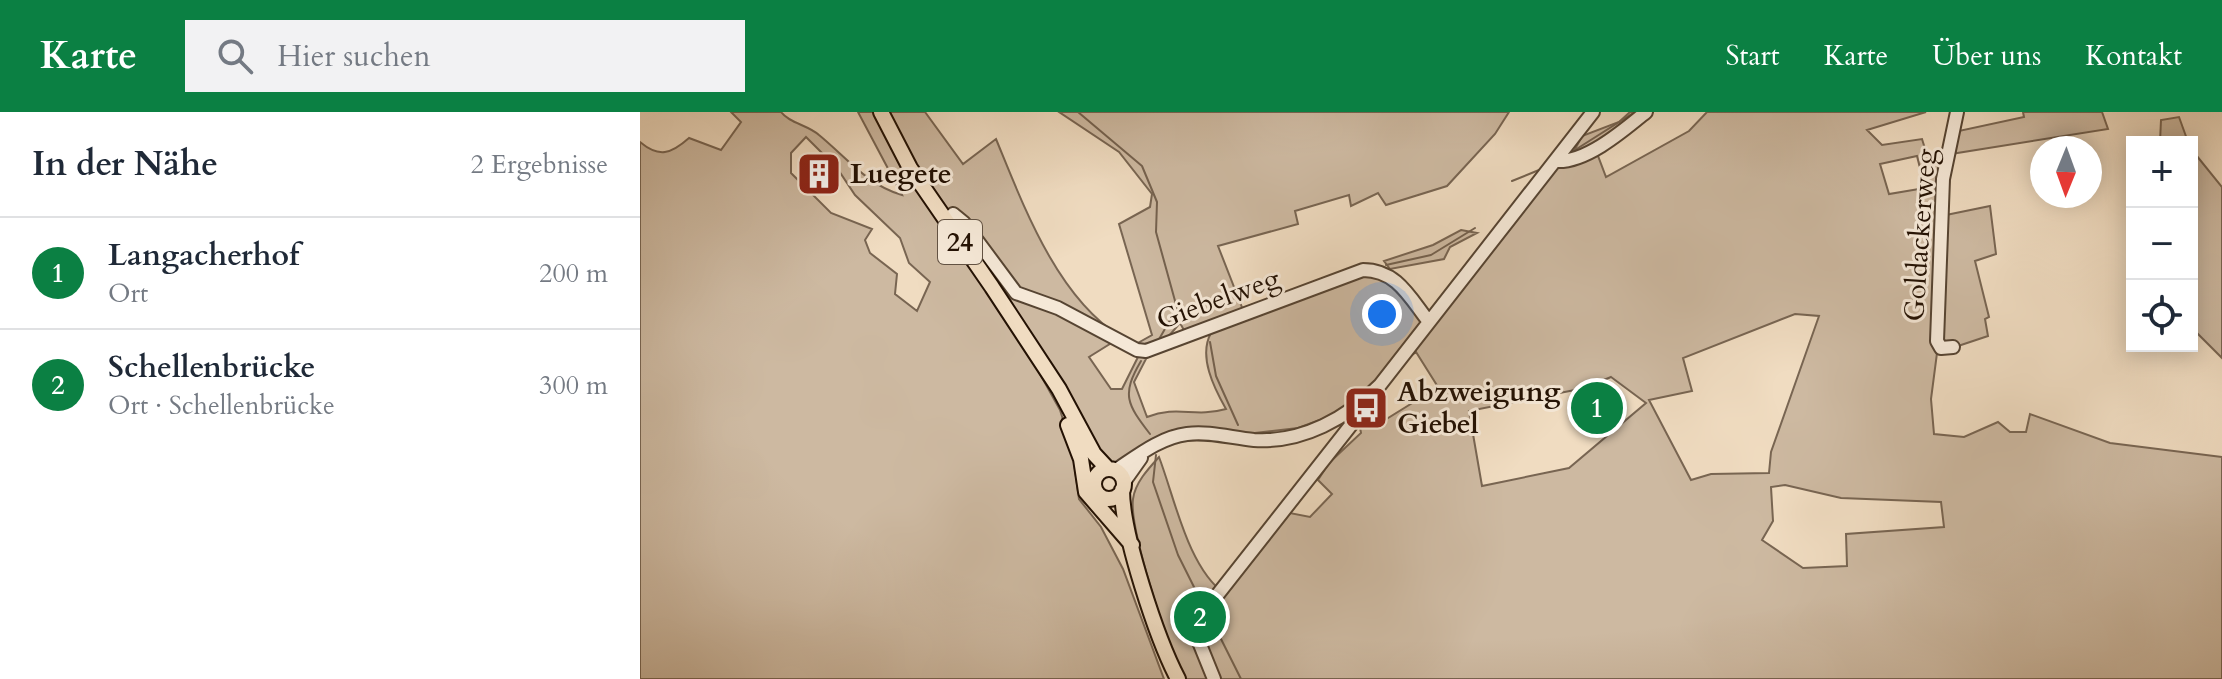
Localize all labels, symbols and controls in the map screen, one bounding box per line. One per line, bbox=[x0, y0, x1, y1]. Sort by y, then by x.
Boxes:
search box bbox=[185, 20, 745, 92]
text: Karte bbox=[40, 30, 137, 82]
icon: search bbox=[213, 34, 257, 78]
text: Hier suchen bbox=[277, 36, 431, 77]
text: Start bbox=[1726, 37, 1780, 75]
text: Karte bbox=[1824, 37, 1888, 75]
text: Über uns bbox=[1932, 37, 2041, 75]
text: Kontakt bbox=[2085, 37, 2182, 75]
north arrow bbox=[2030, 136, 2102, 208]
map controls bbox=[2126, 136, 2198, 352]
button: + bbox=[2126, 136, 2198, 208]
text: In der Nähe bbox=[32, 141, 218, 187]
text: 2 Ergebnisse bbox=[471, 147, 608, 182]
street label: Goldackerweg bbox=[1895, 147, 1945, 323]
building icon: Luegete bbox=[795, 150, 843, 198]
place label: Luegete bbox=[850, 155, 952, 193]
button: − bbox=[2126, 208, 2198, 280]
road number: 24 bbox=[938, 220, 982, 264]
text: Langacherhof bbox=[108, 235, 299, 276]
text: 1 bbox=[51, 256, 65, 291]
text: 200 m bbox=[539, 256, 608, 291]
street label: Giebelweg bbox=[1151, 259, 1285, 339]
text: Ort bbox=[108, 276, 148, 311]
button: locate bbox=[2126, 280, 2198, 352]
your location bbox=[1362, 294, 1402, 334]
text: Schellenbrücke bbox=[108, 347, 315, 388]
text: 2 bbox=[51, 368, 65, 403]
text: 300 m bbox=[539, 368, 608, 403]
place label: Abzweigung Giebel bbox=[1397, 373, 1561, 443]
pin: 1 bbox=[1571, 378, 1623, 438]
bus stop icon: Abzweigung Giebel bbox=[1342, 384, 1390, 432]
text: Ort · Schellenbrücke bbox=[108, 388, 335, 423]
pin: 2 bbox=[1174, 587, 1226, 647]

